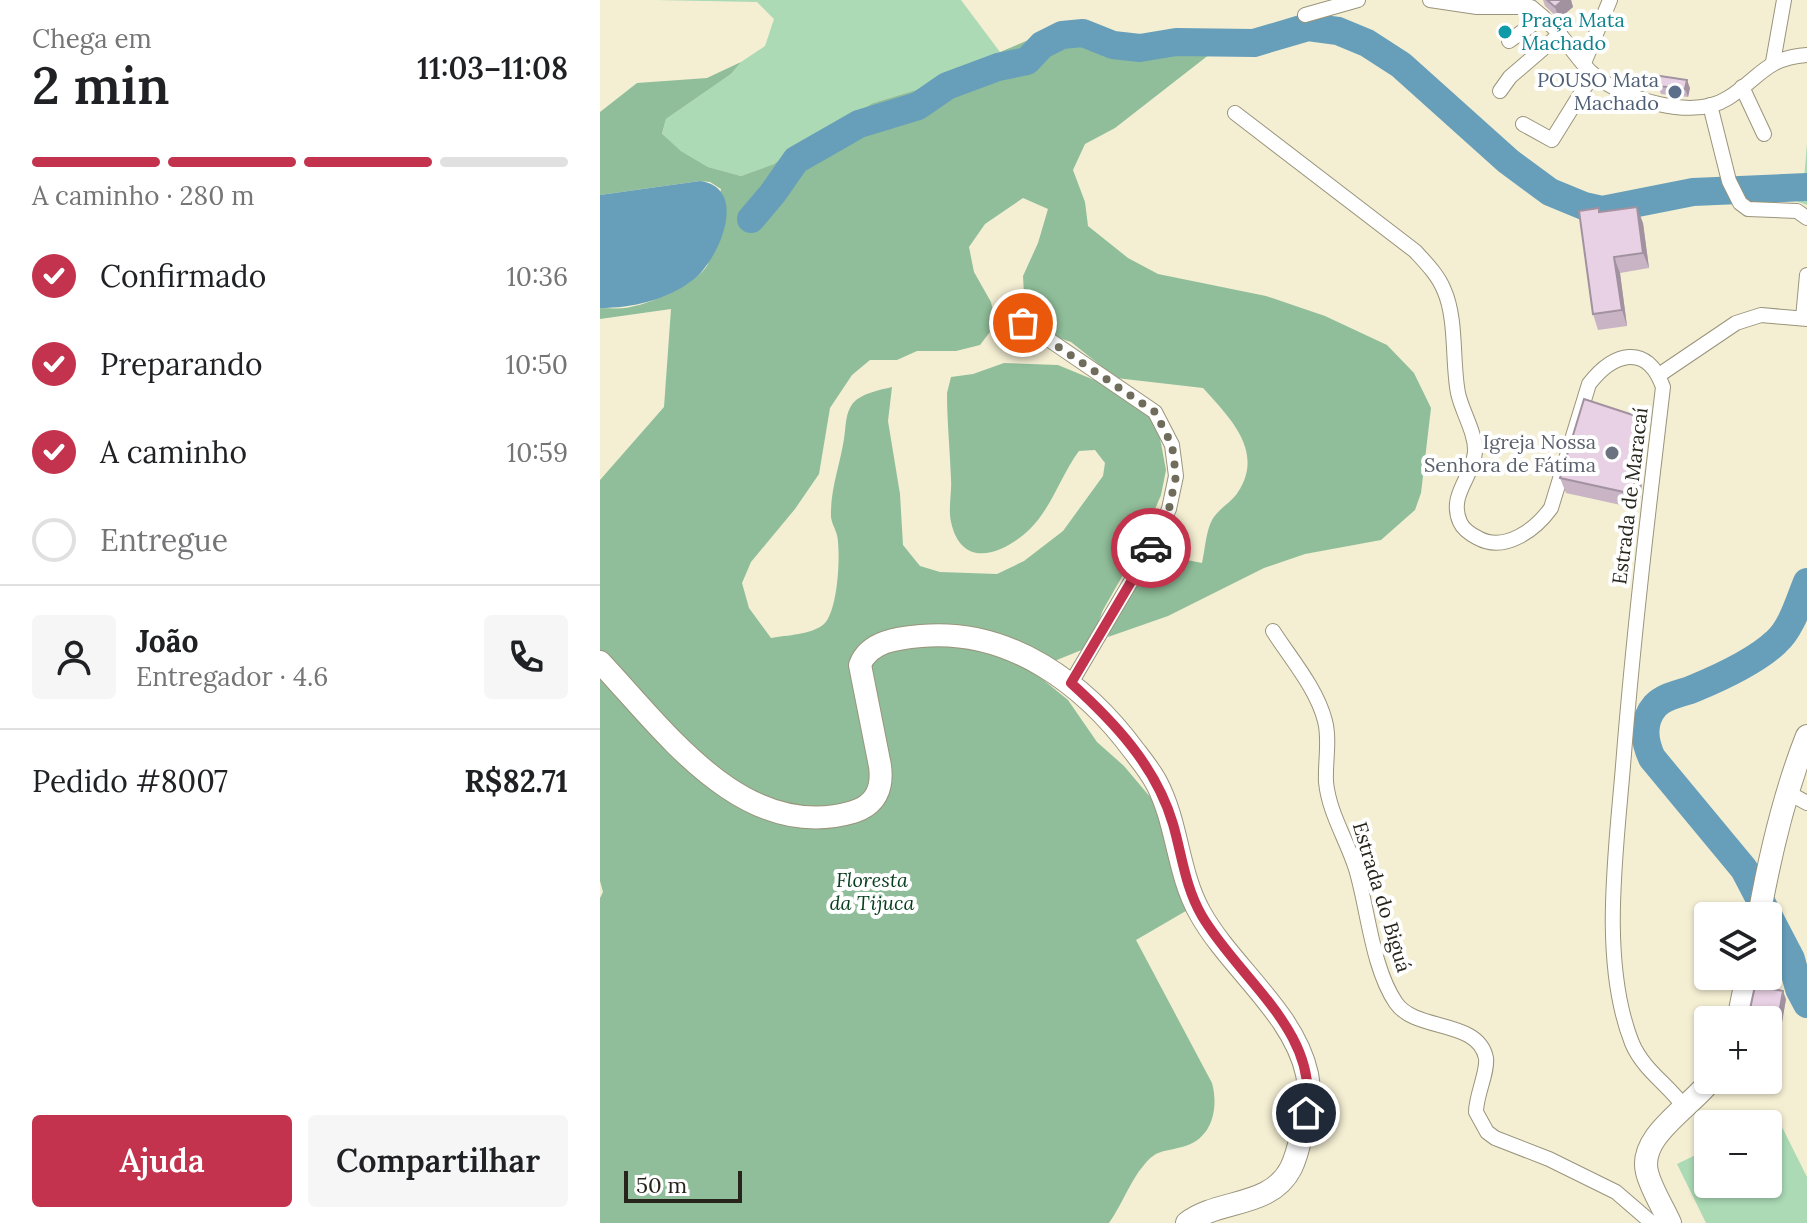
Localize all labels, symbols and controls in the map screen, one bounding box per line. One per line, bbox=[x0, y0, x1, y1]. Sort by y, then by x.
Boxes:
place label: Praça Mata Machado bbox=[1521, 7, 1625, 55]
text: Chega em bbox=[32, 22, 152, 55]
marker: Praça Mata Machado bbox=[1496, 23, 1514, 41]
text: 11:03–11:08 bbox=[417, 49, 568, 87]
text: 2 min bbox=[32, 52, 170, 118]
place label: POUSO Mata Machado bbox=[1537, 67, 1659, 115]
marker: POUSO Mata Machado bbox=[1666, 83, 1684, 101]
text: A caminho · 280 m bbox=[32, 179, 254, 212]
icon: check bbox=[32, 254, 76, 298]
text: Confirmado bbox=[100, 257, 266, 295]
text: 10:36 bbox=[506, 260, 568, 293]
pin bbox=[989, 289, 1057, 357]
icon: bag bbox=[1001, 301, 1045, 345]
icon: check bbox=[32, 342, 76, 386]
text: Preparando bbox=[100, 345, 263, 383]
text: 10:50 bbox=[506, 348, 568, 381]
street label: Estrada de Maracaí bbox=[1606, 406, 1653, 586]
place label: Igreja Nossa Senhora de Fátima bbox=[1424, 429, 1596, 477]
icon: check bbox=[32, 430, 76, 474]
text: A caminho bbox=[100, 433, 247, 471]
text: 10:59 bbox=[507, 436, 568, 469]
marker: Igreja Nossa Senhora de Fátima bbox=[1603, 444, 1621, 462]
courier bbox=[1111, 508, 1191, 588]
text: Entregue bbox=[100, 521, 228, 559]
icon: car bbox=[1129, 526, 1173, 570]
button: person bbox=[32, 615, 116, 699]
button: phone bbox=[484, 615, 568, 699]
text: João bbox=[136, 622, 198, 660]
text: Entregador · 4.6 bbox=[136, 660, 328, 693]
text: Pedido #8007 bbox=[32, 762, 228, 800]
text: R$82.71 bbox=[464, 762, 568, 800]
street label: Estrada do Biguá bbox=[1348, 819, 1417, 975]
park label: Floresta da Tijuca bbox=[829, 867, 915, 915]
map controls bbox=[1694, 902, 1782, 1198]
button: layers bbox=[1694, 902, 1782, 990]
button: + bbox=[1694, 1006, 1782, 1094]
pin bbox=[1272, 1079, 1340, 1147]
icon: home bbox=[1284, 1091, 1328, 1135]
button: − bbox=[1694, 1110, 1782, 1198]
button: Ajuda bbox=[32, 1115, 292, 1207]
button: Compartilhar bbox=[308, 1115, 568, 1207]
scale bar bbox=[624, 1167, 742, 1203]
text: 50 m bbox=[636, 1171, 687, 1199]

